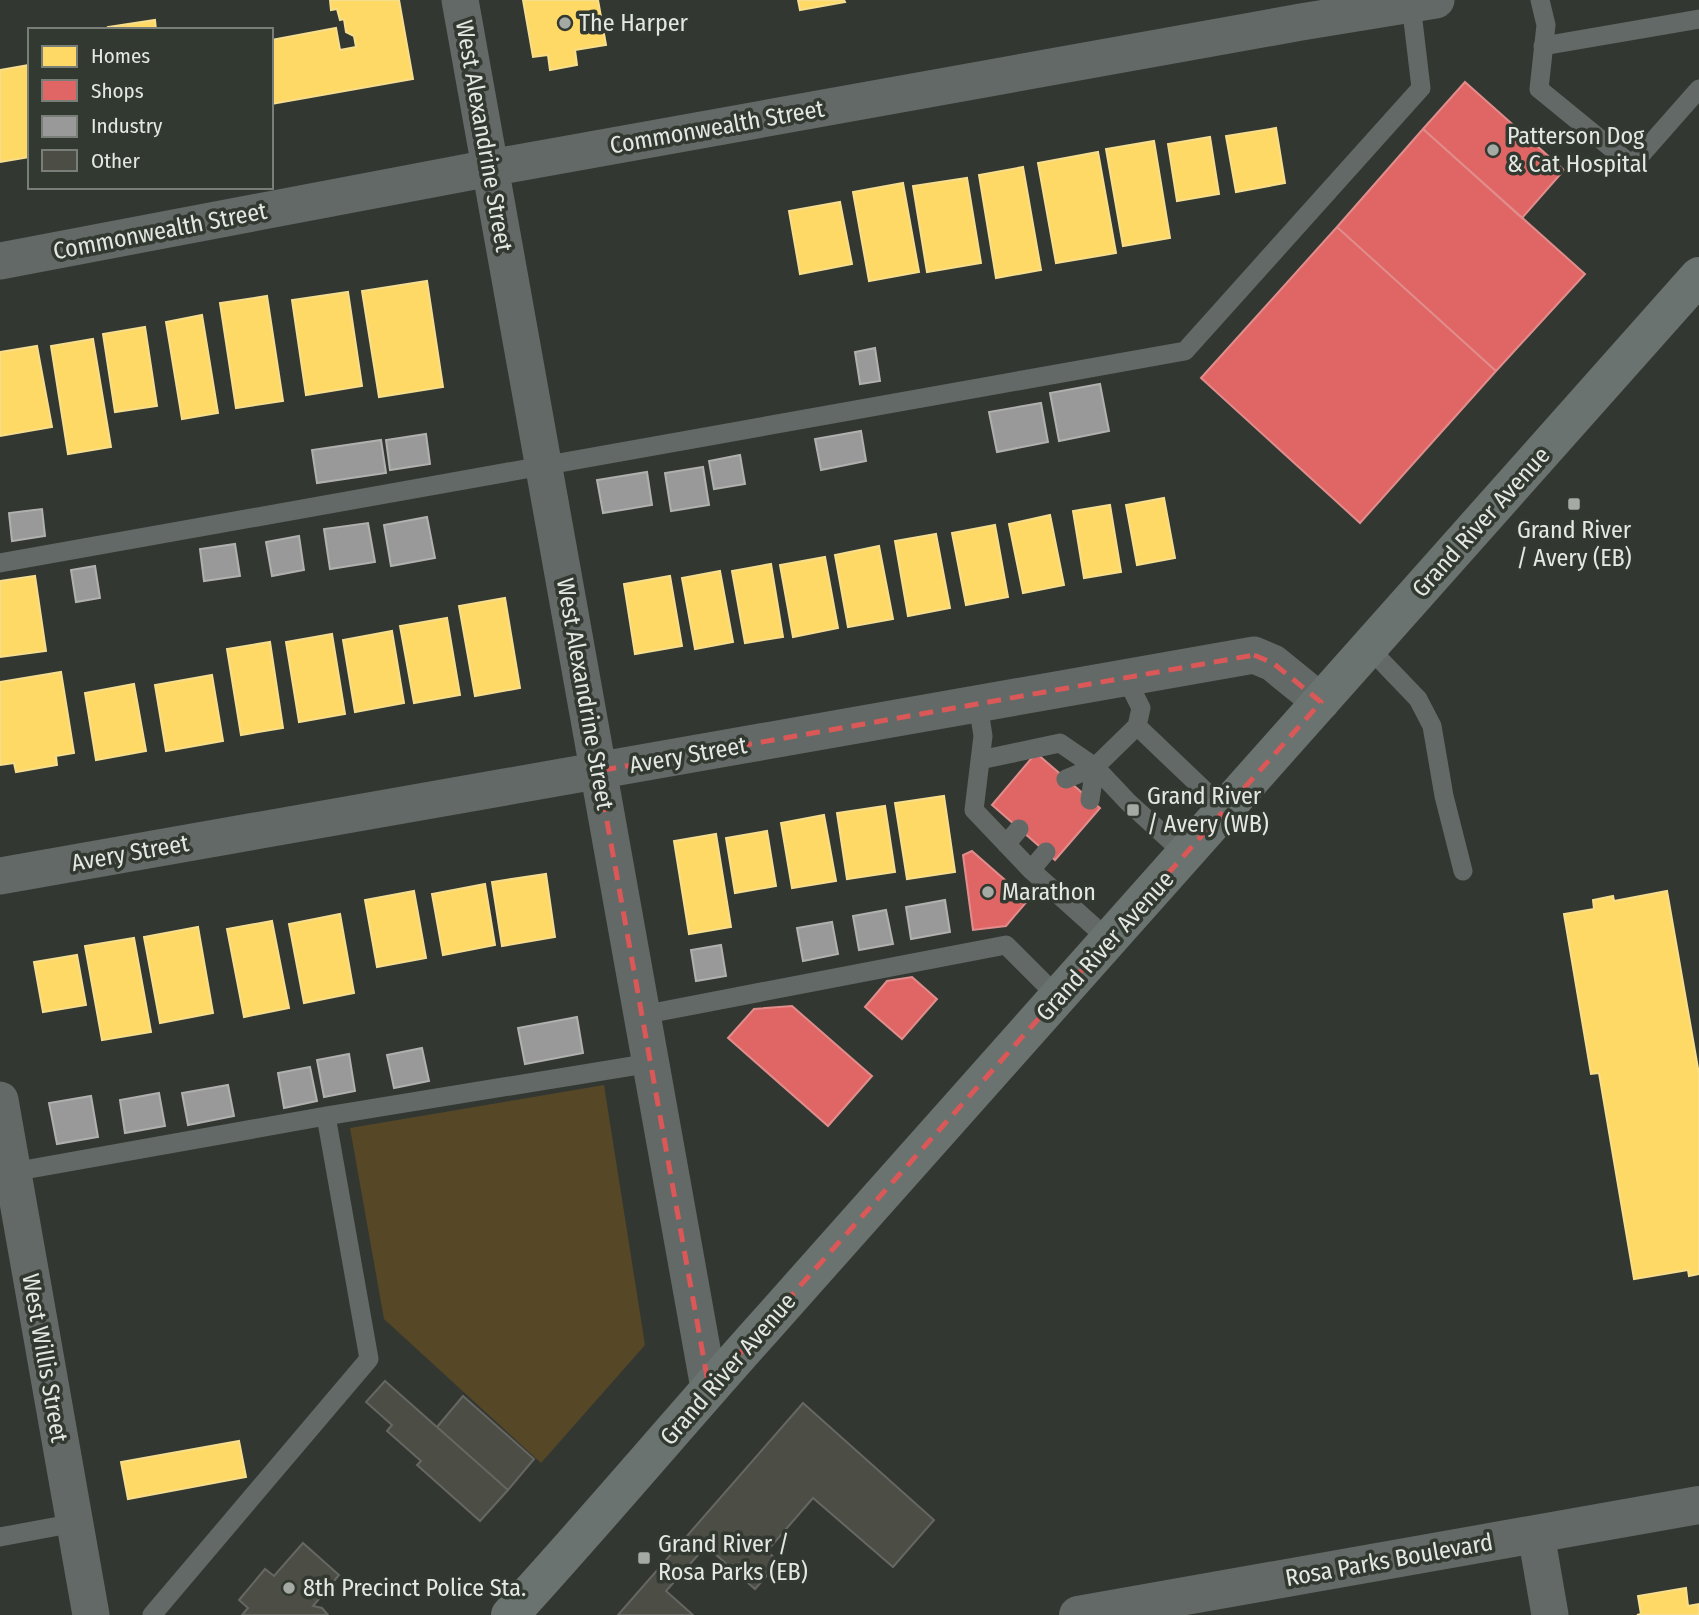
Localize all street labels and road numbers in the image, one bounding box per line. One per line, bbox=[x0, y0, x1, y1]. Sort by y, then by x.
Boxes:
street label: West Alexandrine Street bbox=[450, 18, 518, 254]
street label: Commonwealth Street bbox=[608, 94, 826, 160]
street label: Commonwealth Street bbox=[51, 197, 269, 265]
street label: Grand River Avenue bbox=[1406, 441, 1556, 603]
street label: West Alexandrine Street bbox=[551, 576, 619, 812]
street label: Avery Street bbox=[627, 731, 749, 779]
street label: Avery Street bbox=[69, 829, 191, 877]
street label: Grand River Avenue bbox=[1030, 865, 1180, 1027]
street label: West Willis Street bbox=[16, 1271, 74, 1445]
street label: Grand River Avenue bbox=[654, 1287, 802, 1451]
street label: Rosa Parks Boulevard bbox=[1283, 1528, 1495, 1592]

